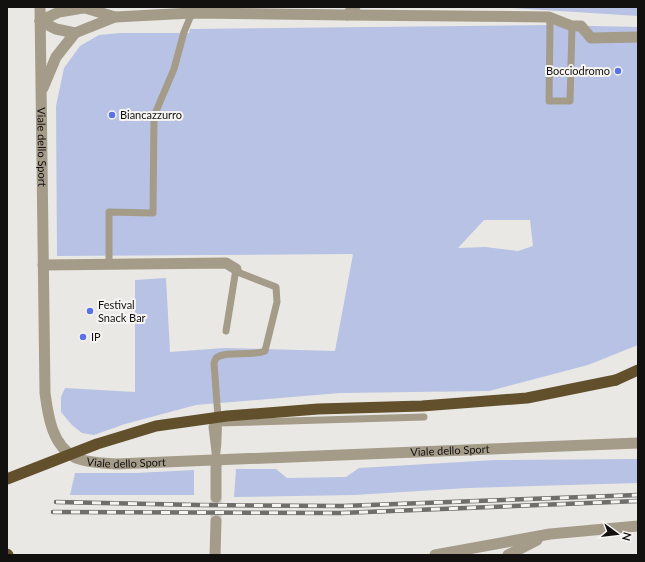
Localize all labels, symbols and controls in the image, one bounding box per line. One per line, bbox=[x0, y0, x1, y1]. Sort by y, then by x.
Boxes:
place label: Bocciodromo bbox=[546, 64, 610, 77]
marker: Bocciodromo bbox=[613, 66, 623, 76]
street label: Viale dello Sport bbox=[35, 107, 49, 187]
place label: Biancazzurro bbox=[120, 108, 182, 121]
marker: Biancazzurro bbox=[107, 110, 117, 120]
place label: Festival Snack Bar bbox=[98, 298, 146, 324]
marker: Festival Snack Bar bbox=[85, 306, 95, 316]
place label: IP bbox=[91, 330, 101, 343]
marker: IP bbox=[78, 332, 88, 342]
street label: Viale dello Sport bbox=[410, 442, 490, 458]
street label: Viale dello Sport bbox=[86, 454, 166, 470]
north arrow bbox=[597, 514, 637, 554]
text: N bbox=[620, 531, 635, 542]

